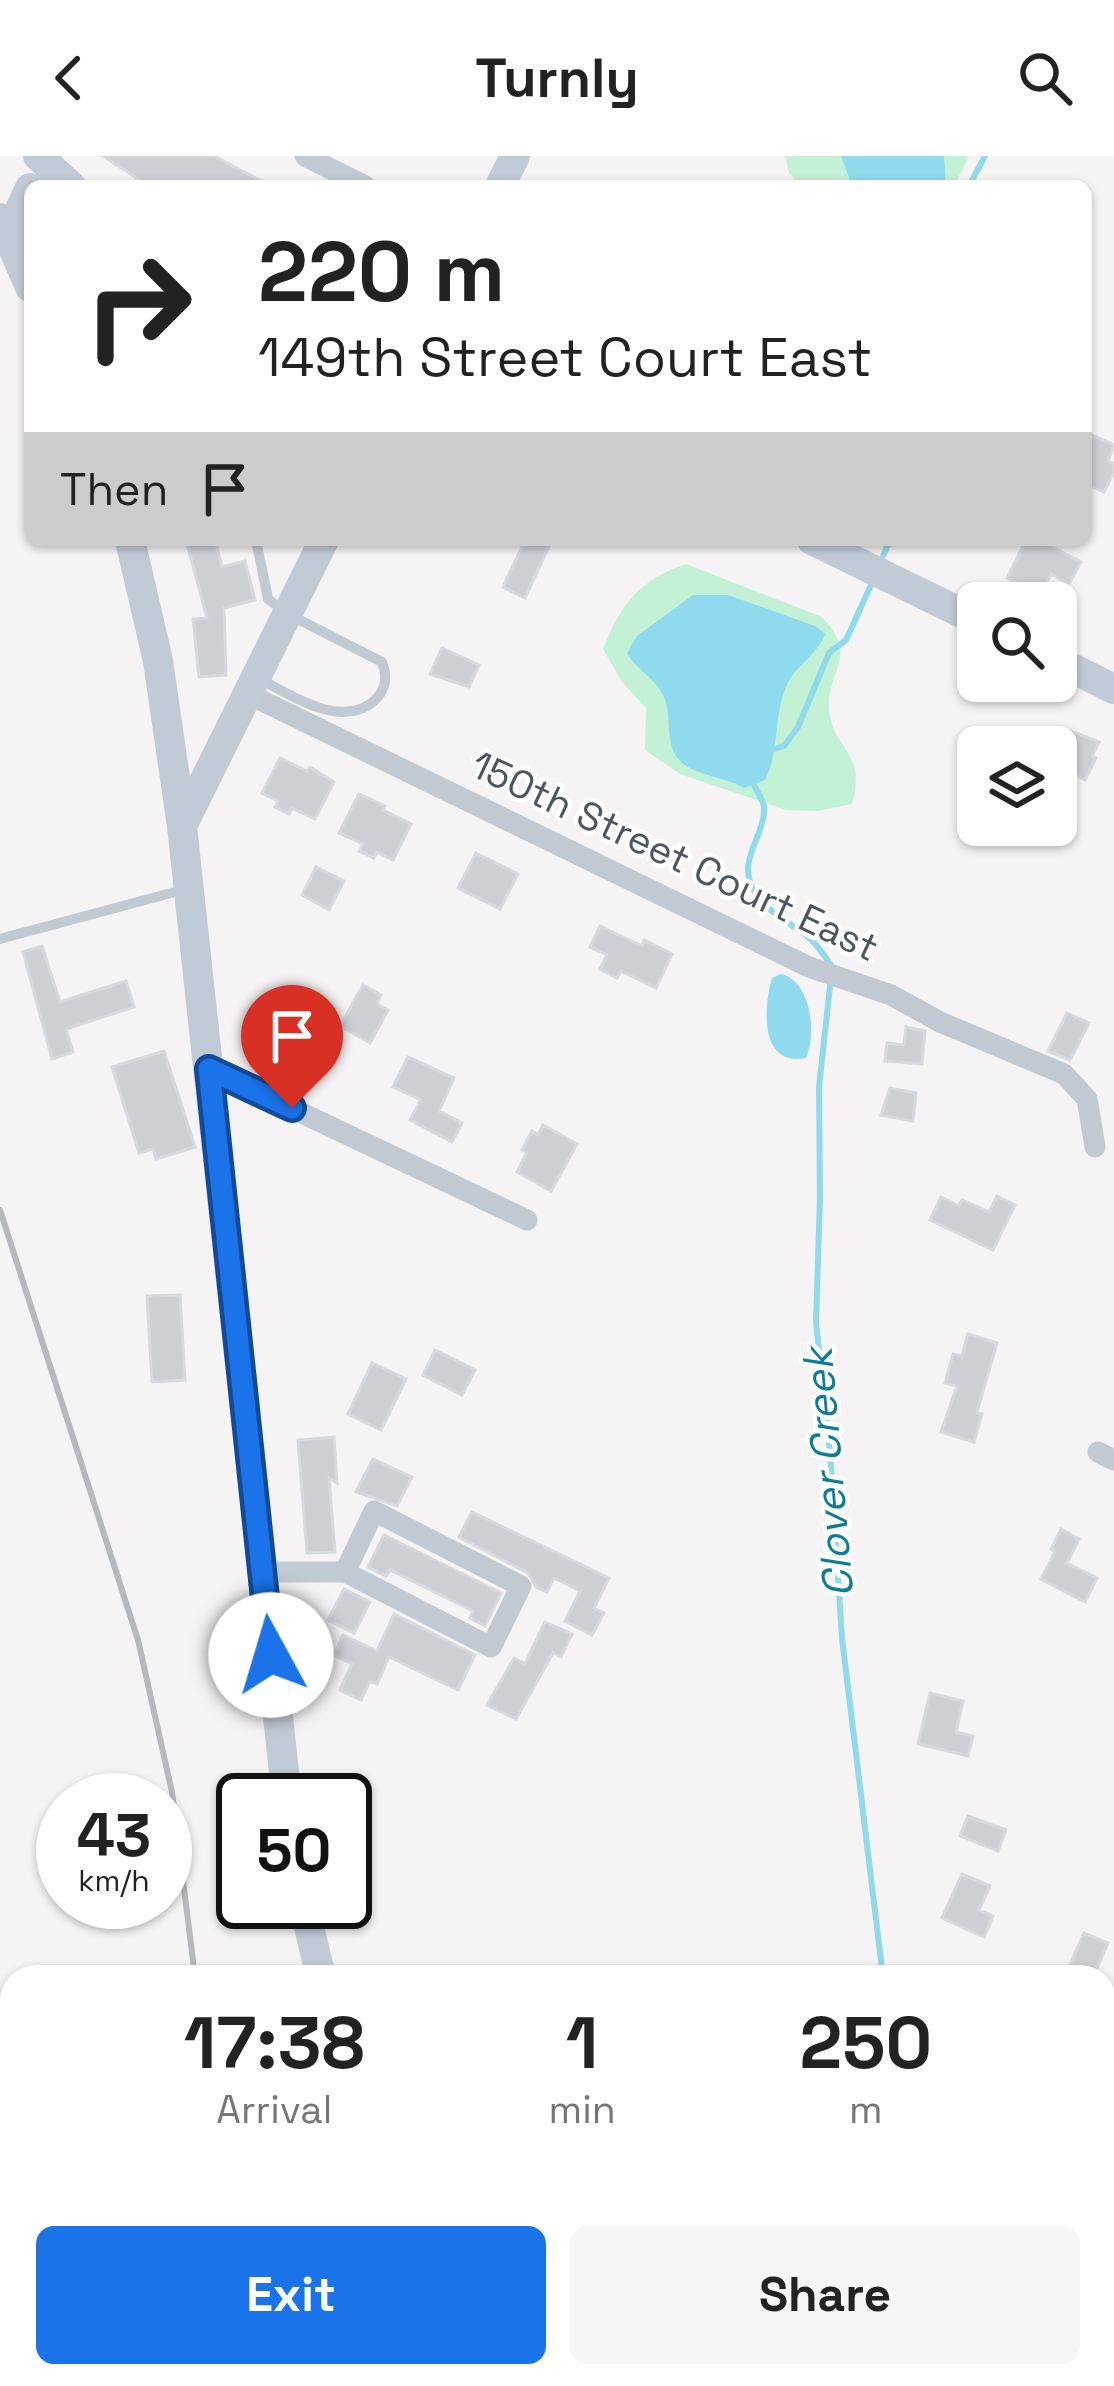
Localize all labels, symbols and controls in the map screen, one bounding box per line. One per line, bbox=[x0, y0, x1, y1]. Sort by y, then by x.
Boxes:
text: Turnly bbox=[475, 44, 639, 113]
icon: back bbox=[36, 45, 102, 111]
icon: search bbox=[1012, 45, 1078, 111]
text: 220 m bbox=[258, 218, 505, 326]
icon: right bbox=[60, 228, 216, 384]
text: 149th Street Court East bbox=[258, 323, 872, 392]
icon: arrive bbox=[192, 456, 258, 522]
text: Then bbox=[60, 461, 168, 518]
map controls bbox=[957, 582, 1077, 846]
button: search bbox=[957, 582, 1077, 702]
button: layers bbox=[957, 726, 1077, 846]
street label: 150th Street Court East bbox=[464, 740, 886, 972]
pin bbox=[241, 985, 343, 1108]
icon: arrive bbox=[259, 1003, 325, 1069]
water label: Clover Creek bbox=[790, 1342, 865, 1600]
position arrow bbox=[208, 1592, 334, 1718]
speed limit sign: 50 bbox=[216, 1773, 372, 1929]
text: 43 bbox=[77, 1797, 151, 1874]
text: km/h bbox=[78, 1861, 150, 1900]
text: 17:38 bbox=[184, 1997, 365, 2089]
text: 1 bbox=[566, 1997, 598, 2089]
text: 250 bbox=[799, 1997, 932, 2089]
text: Arrival bbox=[216, 2085, 332, 2134]
text: min bbox=[549, 2085, 616, 2134]
text: m bbox=[849, 2085, 883, 2134]
button: Exit bbox=[36, 2226, 546, 2364]
button: Share bbox=[570, 2226, 1080, 2364]

